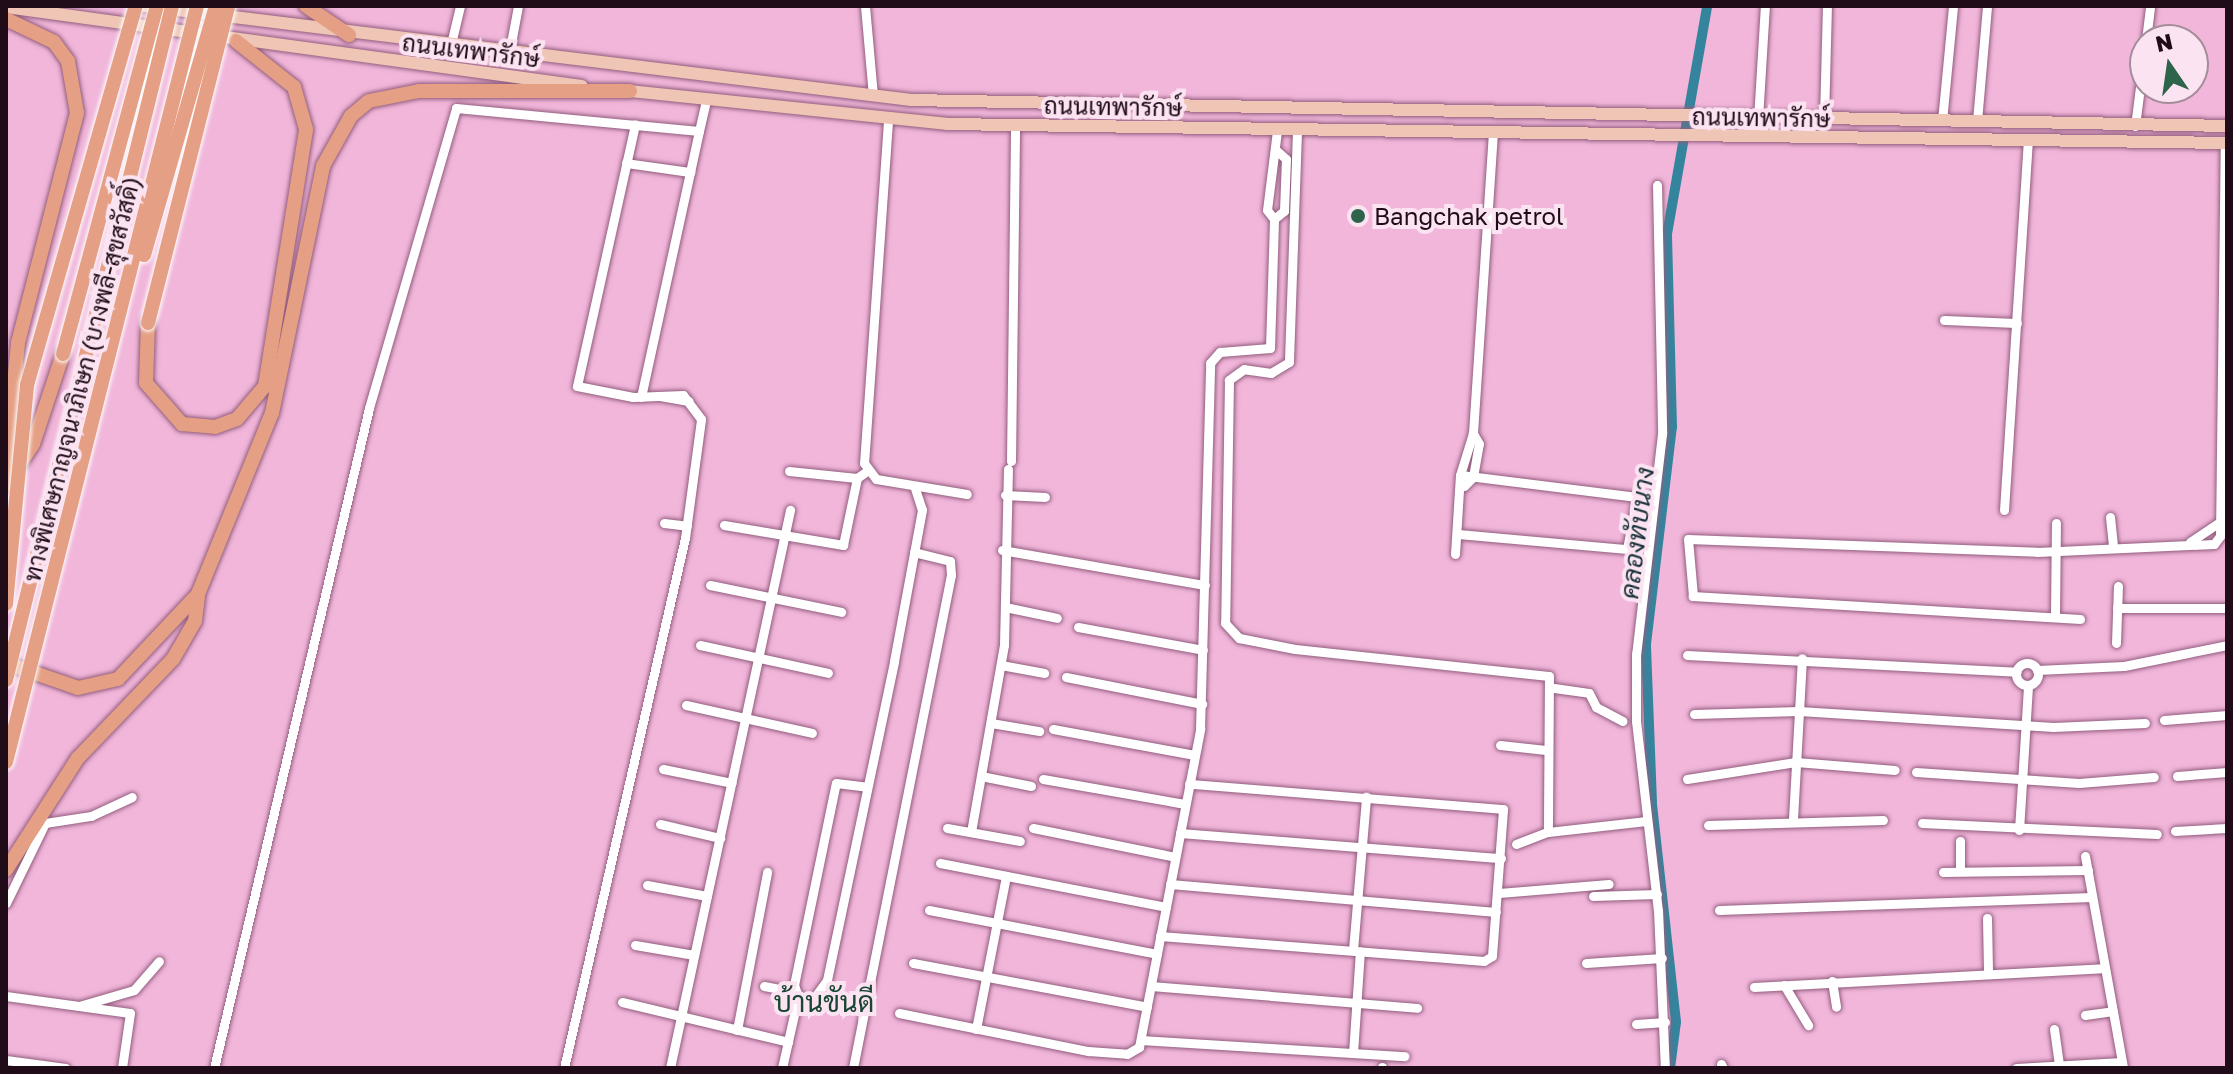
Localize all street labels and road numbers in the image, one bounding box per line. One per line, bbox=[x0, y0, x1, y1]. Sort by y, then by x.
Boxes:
street label: ถนนเทพารักษ์ bbox=[401, 27, 541, 73]
street label: ถนนเทพารักษ์ bbox=[1044, 90, 1182, 122]
street label: ถนนเทพารักษ์ bbox=[1692, 101, 1830, 133]
street label: ทางพิเศษกาญจนาภิเษก (บางพลี-สุขสวัสดิ์) bbox=[17, 173, 145, 585]

